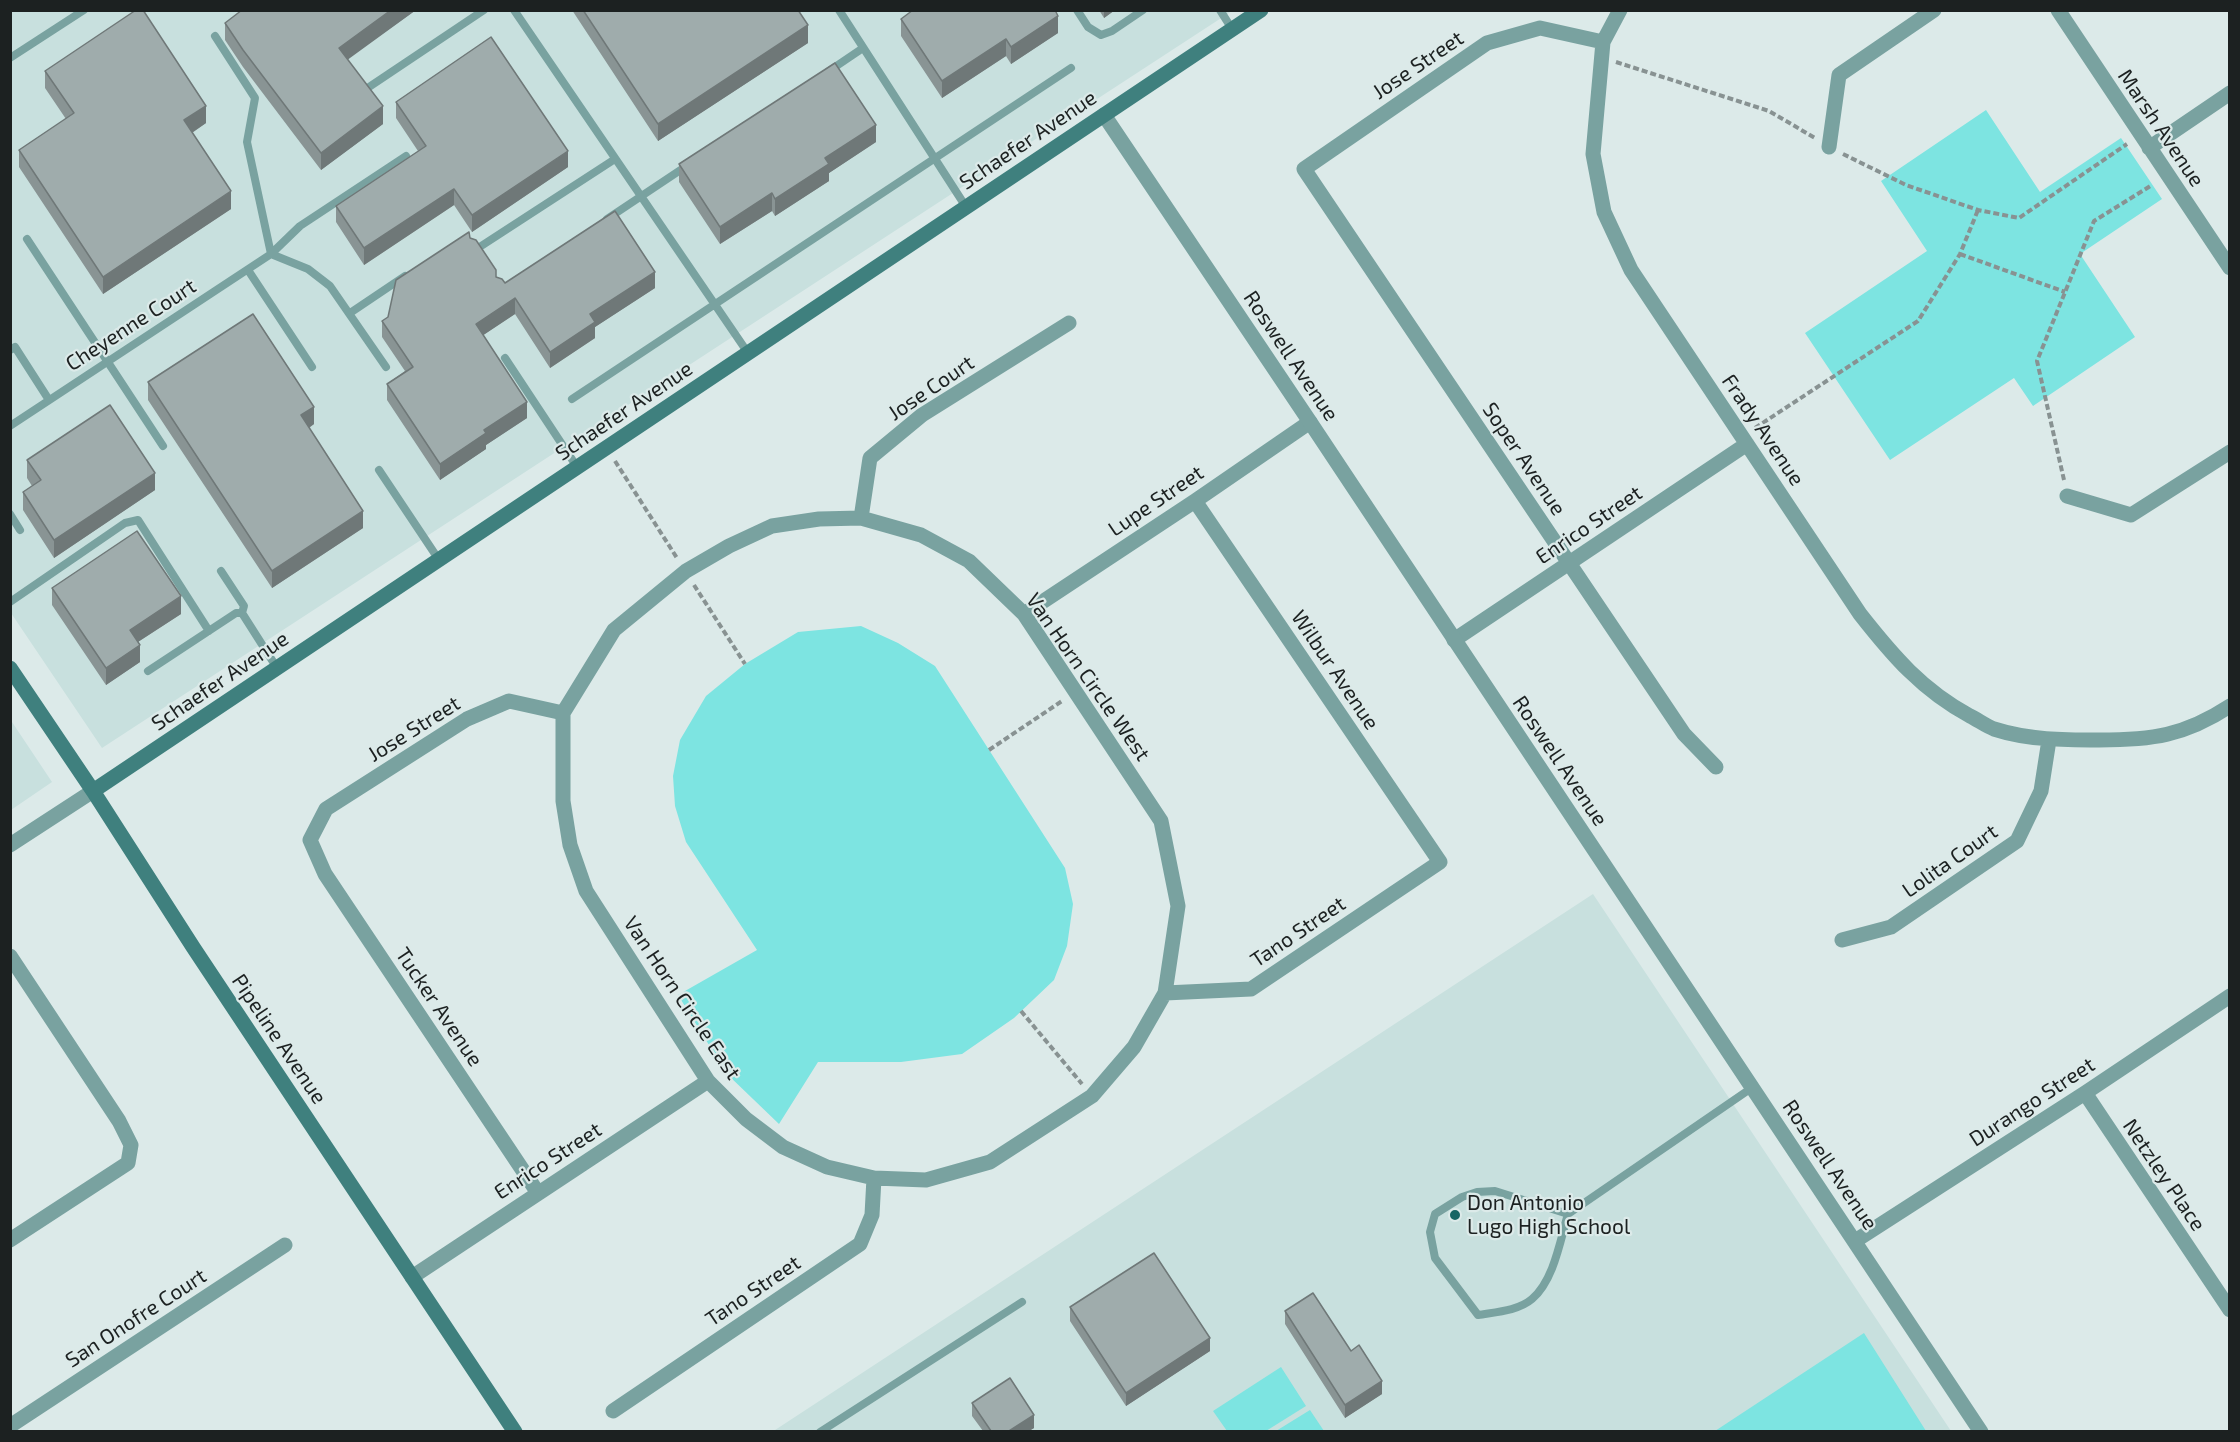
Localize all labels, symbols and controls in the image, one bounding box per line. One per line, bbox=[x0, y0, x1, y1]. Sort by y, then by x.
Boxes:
street label: Jose Street bbox=[1368, 25, 1468, 105]
street label: Marsh Avenue bbox=[2112, 64, 2210, 192]
street label: Schaefer Avenue bbox=[955, 85, 1101, 195]
street label: Cheyenne Court bbox=[61, 274, 201, 376]
street label: Roswell Avenue bbox=[1238, 286, 1344, 426]
street label: Jose Court bbox=[883, 350, 979, 426]
street label: Schaefer Avenue bbox=[551, 356, 697, 466]
street label: Frady Avenue bbox=[1716, 369, 1810, 491]
street label: Soper Avenue bbox=[1477, 398, 1571, 520]
street label: Lupe Street bbox=[1104, 460, 1208, 542]
street label: Enrico Street bbox=[1531, 480, 1647, 570]
street label: Van Horn Circle West bbox=[1021, 588, 1155, 766]
street label: Wilbur Avenue bbox=[1286, 605, 1384, 735]
street label: Schaefer Avenue bbox=[147, 626, 293, 736]
street label: Jose Street bbox=[363, 691, 465, 767]
street label: Roswell Avenue bbox=[1507, 691, 1613, 831]
street label: Lolita Court bbox=[1897, 819, 2003, 903]
street label: Tano Street bbox=[1246, 891, 1350, 973]
street label: Van Horn Circle East bbox=[618, 912, 746, 1084]
street label: Tucker Avenue bbox=[390, 943, 488, 1071]
street label: Pipeline Avenue bbox=[226, 969, 332, 1109]
street label: Durango Street bbox=[1964, 1052, 2100, 1152]
street label: Roswell Avenue bbox=[1777, 1095, 1883, 1235]
street label: Netzley Place bbox=[2117, 1114, 2211, 1236]
street label: Enrico Street bbox=[490, 1117, 606, 1205]
place label: Don Antonio Lugo High School bbox=[1467, 1190, 1630, 1240]
marker: Don Antonio Lugo High School bbox=[1448, 1208, 1462, 1222]
street label: Tano Street bbox=[701, 1250, 805, 1332]
street label: San Onofre Court bbox=[61, 1263, 211, 1373]

